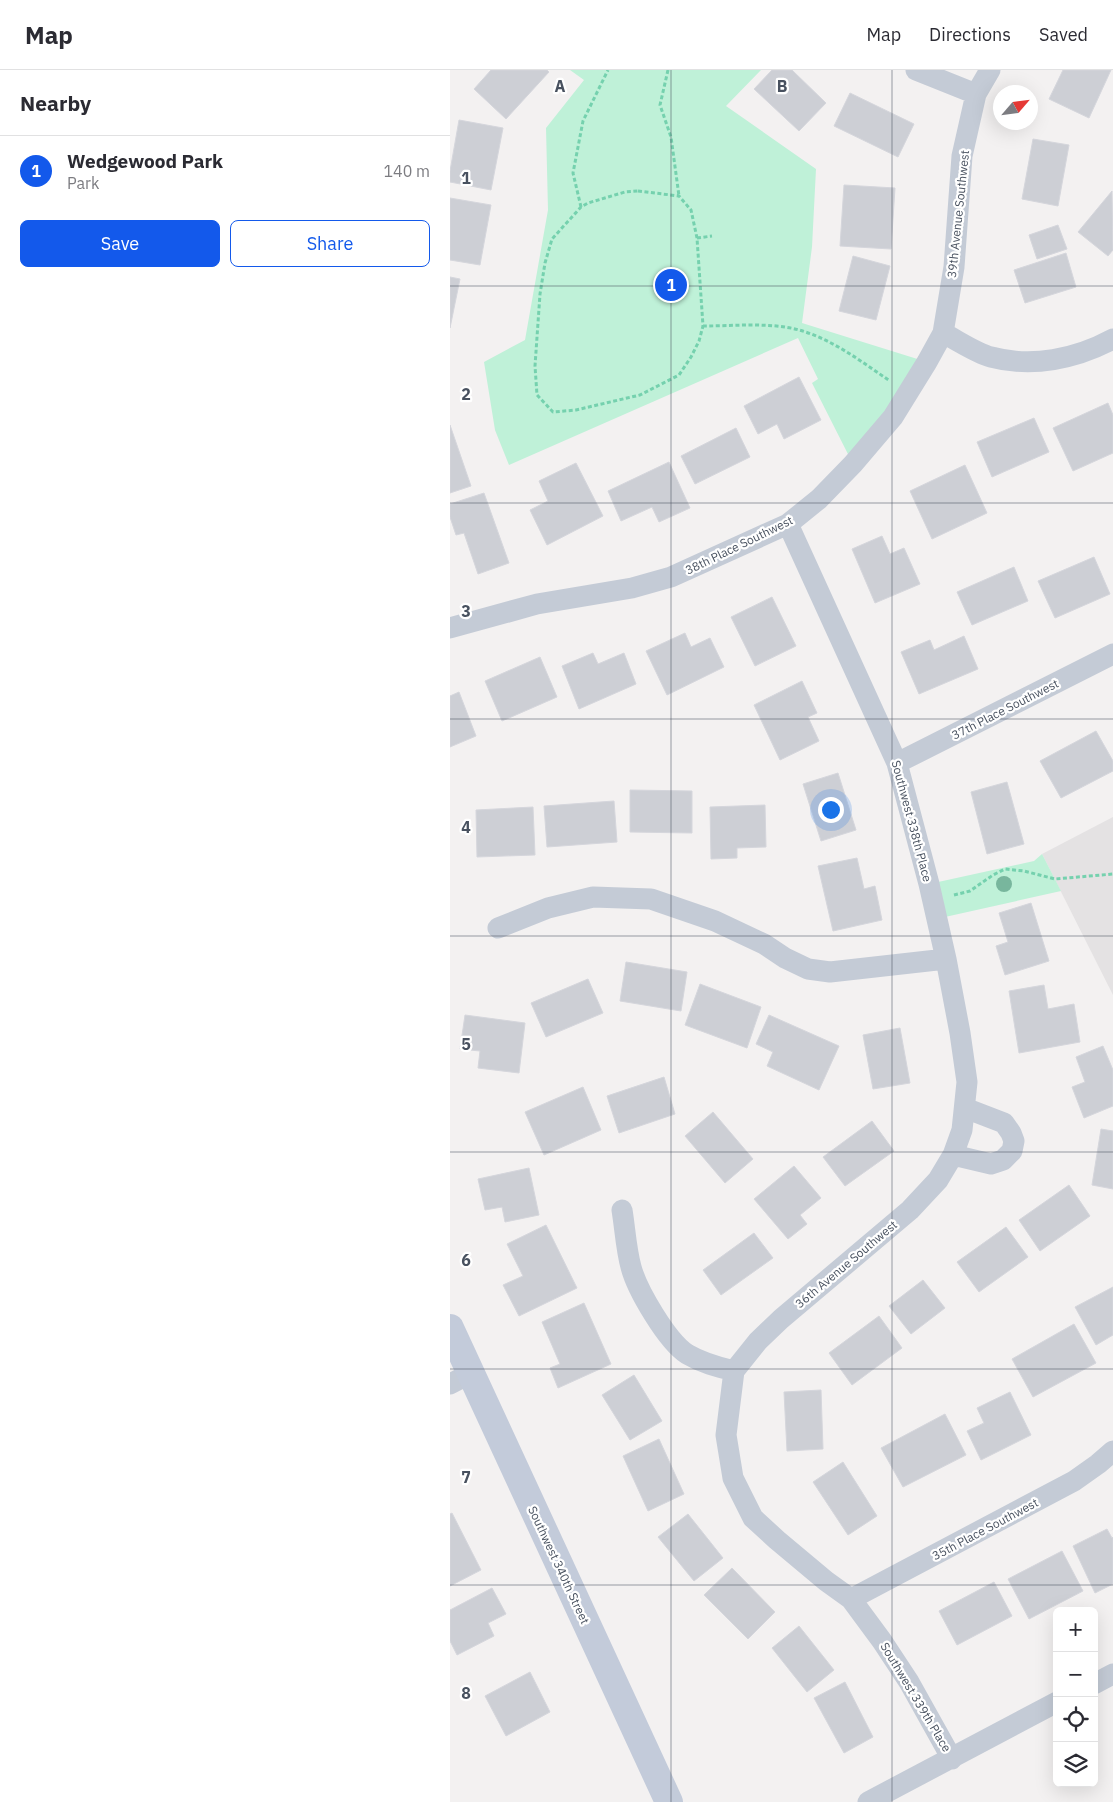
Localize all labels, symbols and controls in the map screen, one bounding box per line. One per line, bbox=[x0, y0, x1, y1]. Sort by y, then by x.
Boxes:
text: Map bbox=[25, 19, 73, 51]
text: Map bbox=[866, 23, 901, 46]
text: Directions bbox=[929, 23, 1011, 46]
text: Saved bbox=[1039, 23, 1088, 46]
text: A bbox=[555, 76, 566, 96]
text: B bbox=[777, 76, 788, 96]
north arrow bbox=[993, 85, 1038, 130]
text: Nearby bbox=[20, 89, 91, 117]
text: Wedgewood Park bbox=[67, 149, 223, 173]
street label: 39th Avenue Southwest bbox=[944, 149, 972, 279]
text: 1 bbox=[31, 161, 41, 181]
text: 140 m bbox=[383, 161, 430, 181]
text: 1 bbox=[461, 168, 471, 188]
text: Park bbox=[67, 173, 99, 193]
button: Save bbox=[20, 220, 220, 267]
button: Share bbox=[230, 220, 430, 267]
pin: 1 bbox=[655, 266, 687, 304]
text: 2 bbox=[461, 384, 471, 404]
street label: 38th Place Southwest bbox=[683, 512, 795, 578]
text: 3 bbox=[461, 601, 471, 621]
street label: 37th Place Southwest bbox=[949, 676, 1061, 742]
street label: Southwest 338th Place bbox=[889, 759, 936, 884]
your location bbox=[818, 797, 844, 823]
text: 4 bbox=[461, 817, 471, 837]
text: 5 bbox=[461, 1034, 471, 1054]
street label: 36th Avenue Southwest bbox=[792, 1217, 900, 1311]
text: 6 bbox=[461, 1250, 471, 1270]
text: 7 bbox=[461, 1467, 471, 1487]
street label: 35th Place Southwest bbox=[929, 1495, 1041, 1563]
street label: Southwest 340th Street bbox=[525, 1504, 593, 1626]
map controls bbox=[1053, 1607, 1098, 1787]
button: + bbox=[1053, 1607, 1098, 1652]
street label: Southwest 339th Place bbox=[877, 1640, 955, 1755]
button: − bbox=[1053, 1652, 1098, 1697]
text: 8 bbox=[461, 1683, 471, 1703]
button: locate bbox=[1053, 1697, 1098, 1742]
button: layers bbox=[1053, 1742, 1098, 1787]

